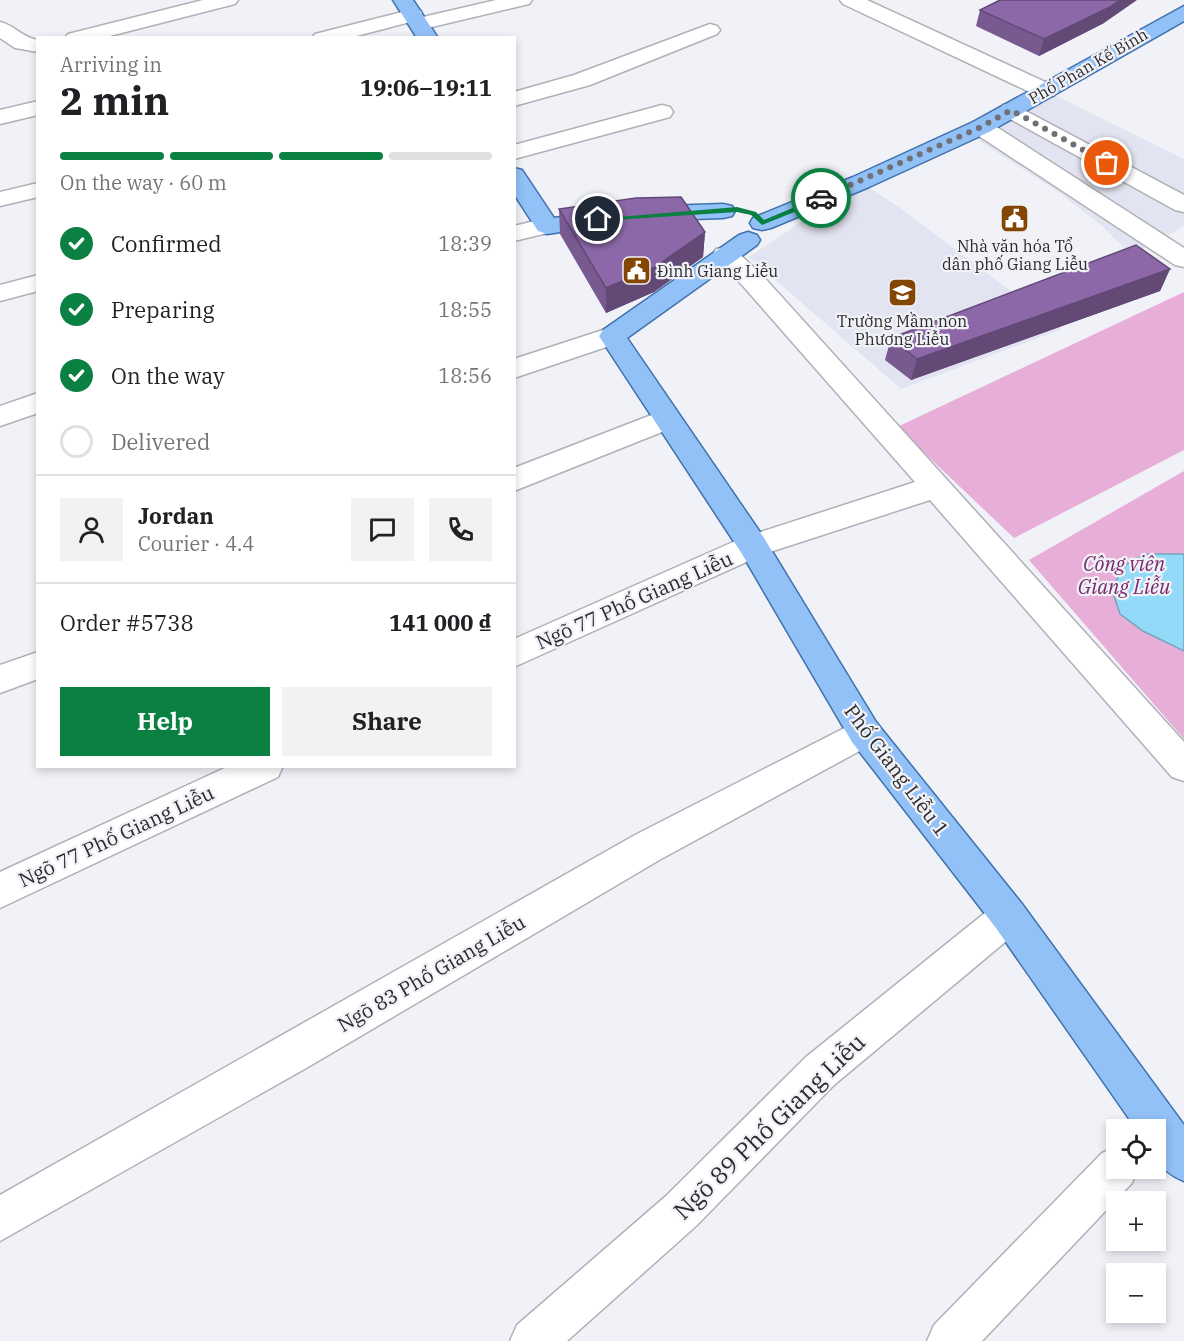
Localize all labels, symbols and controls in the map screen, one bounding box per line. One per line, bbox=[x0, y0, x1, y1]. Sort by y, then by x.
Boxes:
street label: Phố Phan Kế Bính bbox=[1025, 24, 1151, 108]
text: Arriving in bbox=[60, 51, 162, 78]
text: 19:06–19:11 bbox=[360, 73, 492, 102]
text: 2 min bbox=[60, 75, 169, 126]
pin bbox=[1081, 137, 1132, 188]
icon: bag bbox=[1090, 146, 1123, 179]
courier bbox=[791, 168, 851, 228]
text: On the way · 60 m bbox=[60, 169, 227, 196]
icon: car bbox=[805, 182, 838, 215]
pin bbox=[572, 193, 623, 244]
icon: home bbox=[581, 202, 614, 235]
public building icon: Nhà văn hóa Tổ dân phố Giang Liễu bbox=[999, 202, 1031, 234]
icon: check bbox=[60, 227, 93, 260]
text: Confirmed bbox=[111, 229, 222, 258]
text: 18:39 bbox=[438, 230, 492, 257]
place label: Nhà văn hóa Tổ dân phố Giang Liễu bbox=[942, 236, 1088, 274]
public building icon: Đình Giang Liễu bbox=[620, 255, 652, 287]
place label: Đình Giang Liễu bbox=[657, 261, 778, 281]
school or university icon: Trường Mầm non Phương Liễu bbox=[886, 277, 918, 309]
icon: check bbox=[60, 293, 93, 326]
text: Preparing bbox=[111, 295, 215, 324]
text: 18:55 bbox=[438, 296, 492, 323]
place label: Trường Mầm non Phương Liễu bbox=[837, 311, 967, 349]
icon: check bbox=[60, 359, 93, 392]
text: On the way bbox=[111, 361, 225, 390]
text: 18:56 bbox=[438, 362, 492, 389]
text: Delivered bbox=[111, 427, 210, 456]
button: person bbox=[60, 498, 123, 561]
button: chat bbox=[351, 498, 414, 561]
button: phone bbox=[429, 498, 492, 561]
text: Jordan bbox=[138, 501, 214, 530]
text: Courier · 4.4 bbox=[138, 530, 254, 557]
street label: Ngõ 77 Phố Giang Liễu bbox=[531, 544, 737, 656]
park label: Công viên Giang Liễu bbox=[1078, 550, 1171, 600]
text: Order #5738 bbox=[60, 608, 194, 637]
text: 141 000 ₫ bbox=[389, 608, 492, 637]
button: Help bbox=[60, 687, 270, 756]
button: Share bbox=[282, 687, 492, 756]
street label: Phố Giang Liễu 1 bbox=[838, 698, 956, 842]
street label: Ngõ 77 Phố Giang Liễu bbox=[14, 779, 218, 893]
street label: Ngõ 83 Phố Giang Liễu bbox=[332, 908, 530, 1038]
street label: Ngõ 89 Phố Giang Liễu bbox=[666, 1026, 872, 1226]
map controls bbox=[1106, 1119, 1166, 1323]
button: locate bbox=[1106, 1119, 1166, 1179]
button: + bbox=[1106, 1191, 1166, 1251]
button: − bbox=[1106, 1263, 1166, 1323]

